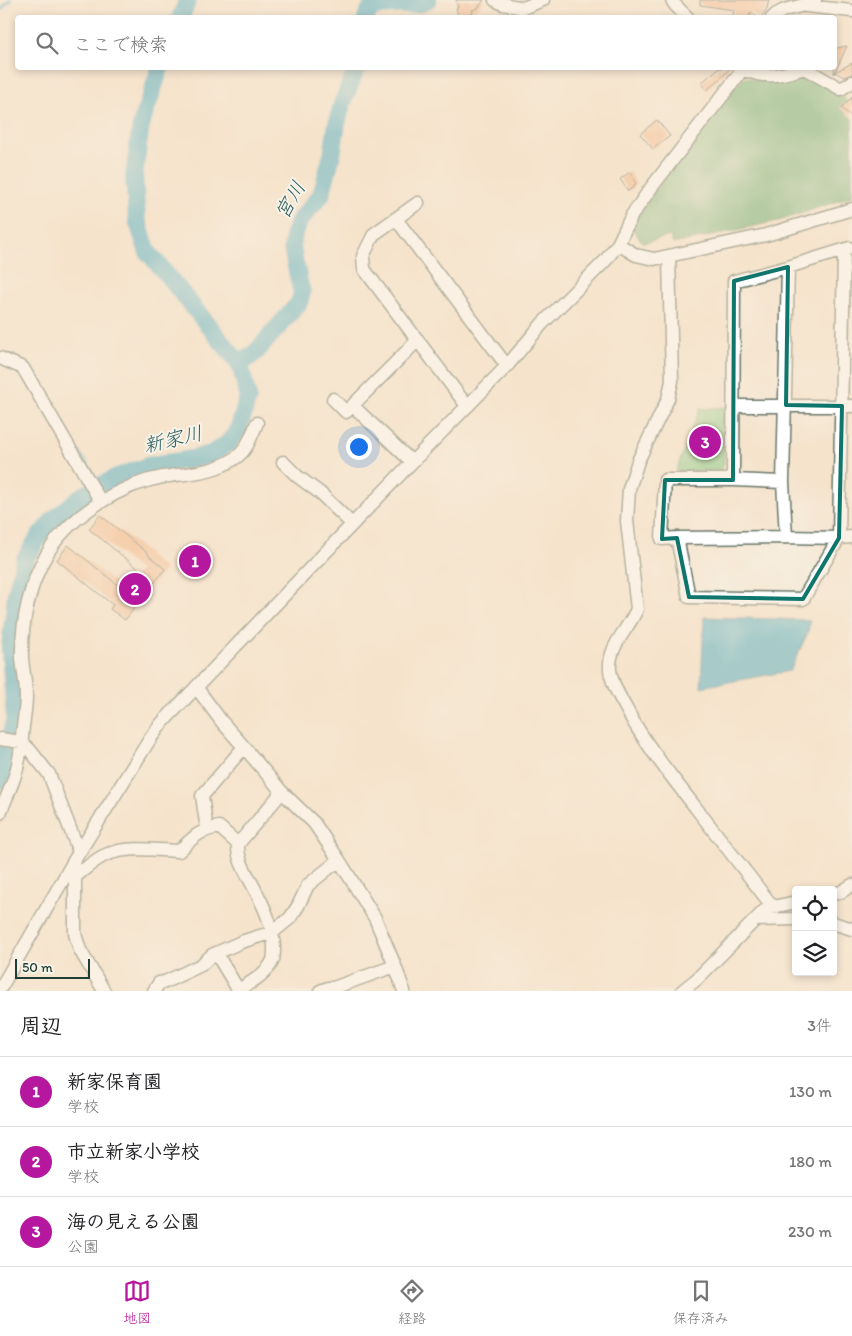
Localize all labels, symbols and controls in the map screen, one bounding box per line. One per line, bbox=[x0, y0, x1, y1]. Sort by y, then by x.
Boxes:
search box bbox=[15, 15, 837, 70]
icon: search bbox=[33, 29, 61, 57]
text: ここで検索 bbox=[73, 33, 168, 56]
water label: 宮川 bbox=[270, 177, 310, 223]
water label: 新家川 bbox=[141, 421, 205, 457]
pin: 3 bbox=[689, 423, 721, 461]
your location bbox=[346, 434, 372, 460]
pin: 1 bbox=[179, 542, 211, 580]
pin: 2 bbox=[119, 570, 151, 608]
map controls bbox=[792, 886, 837, 976]
button: locate bbox=[792, 886, 837, 931]
button: layers bbox=[792, 931, 837, 976]
scale bar bbox=[15, 956, 90, 979]
text: 50 m bbox=[22, 959, 53, 976]
text: 周辺 bbox=[20, 1013, 62, 1038]
text: 3件 bbox=[807, 1016, 832, 1035]
text: 新家保育園 bbox=[67, 1070, 162, 1093]
text: 1 bbox=[32, 1082, 40, 1101]
text: 130 m bbox=[789, 1082, 832, 1101]
text: 学校 bbox=[67, 1097, 99, 1116]
text: 市立新家小学校 bbox=[67, 1140, 200, 1163]
text: 2 bbox=[32, 1152, 40, 1171]
text: 180 m bbox=[789, 1152, 832, 1171]
text: 学校 bbox=[67, 1167, 99, 1186]
text: 海の見える公園 bbox=[67, 1210, 199, 1233]
text: 3 bbox=[32, 1222, 40, 1241]
text: 230 m bbox=[788, 1222, 832, 1241]
text: 公園 bbox=[67, 1237, 99, 1256]
tab: 地図 bbox=[123, 1277, 151, 1327]
tab: 経路 bbox=[398, 1277, 426, 1327]
tab: 保存済み bbox=[673, 1277, 729, 1327]

